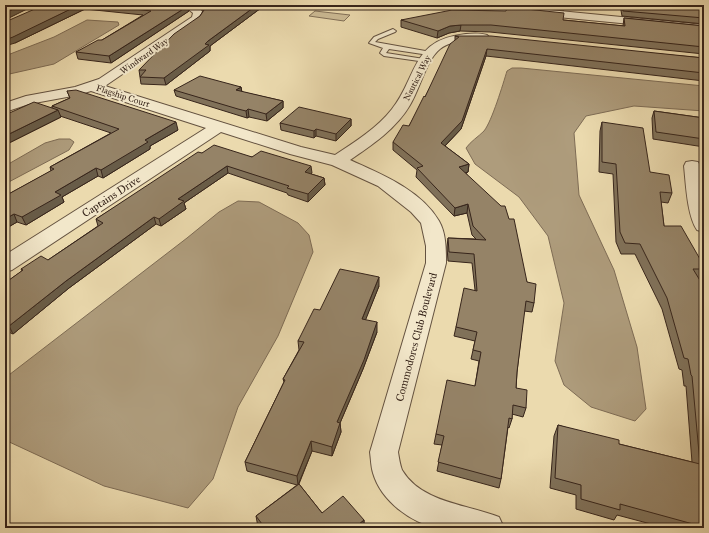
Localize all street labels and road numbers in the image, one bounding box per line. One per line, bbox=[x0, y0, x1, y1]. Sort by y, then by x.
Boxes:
street label: Windward Way bbox=[118, 35, 170, 76]
street label: Nautical Way bbox=[400, 52, 433, 102]
street label: Flagship Court bbox=[95, 82, 152, 111]
street label: Captains Drive bbox=[80, 173, 143, 220]
street label: Commodores Club Boulevard bbox=[393, 271, 440, 403]

